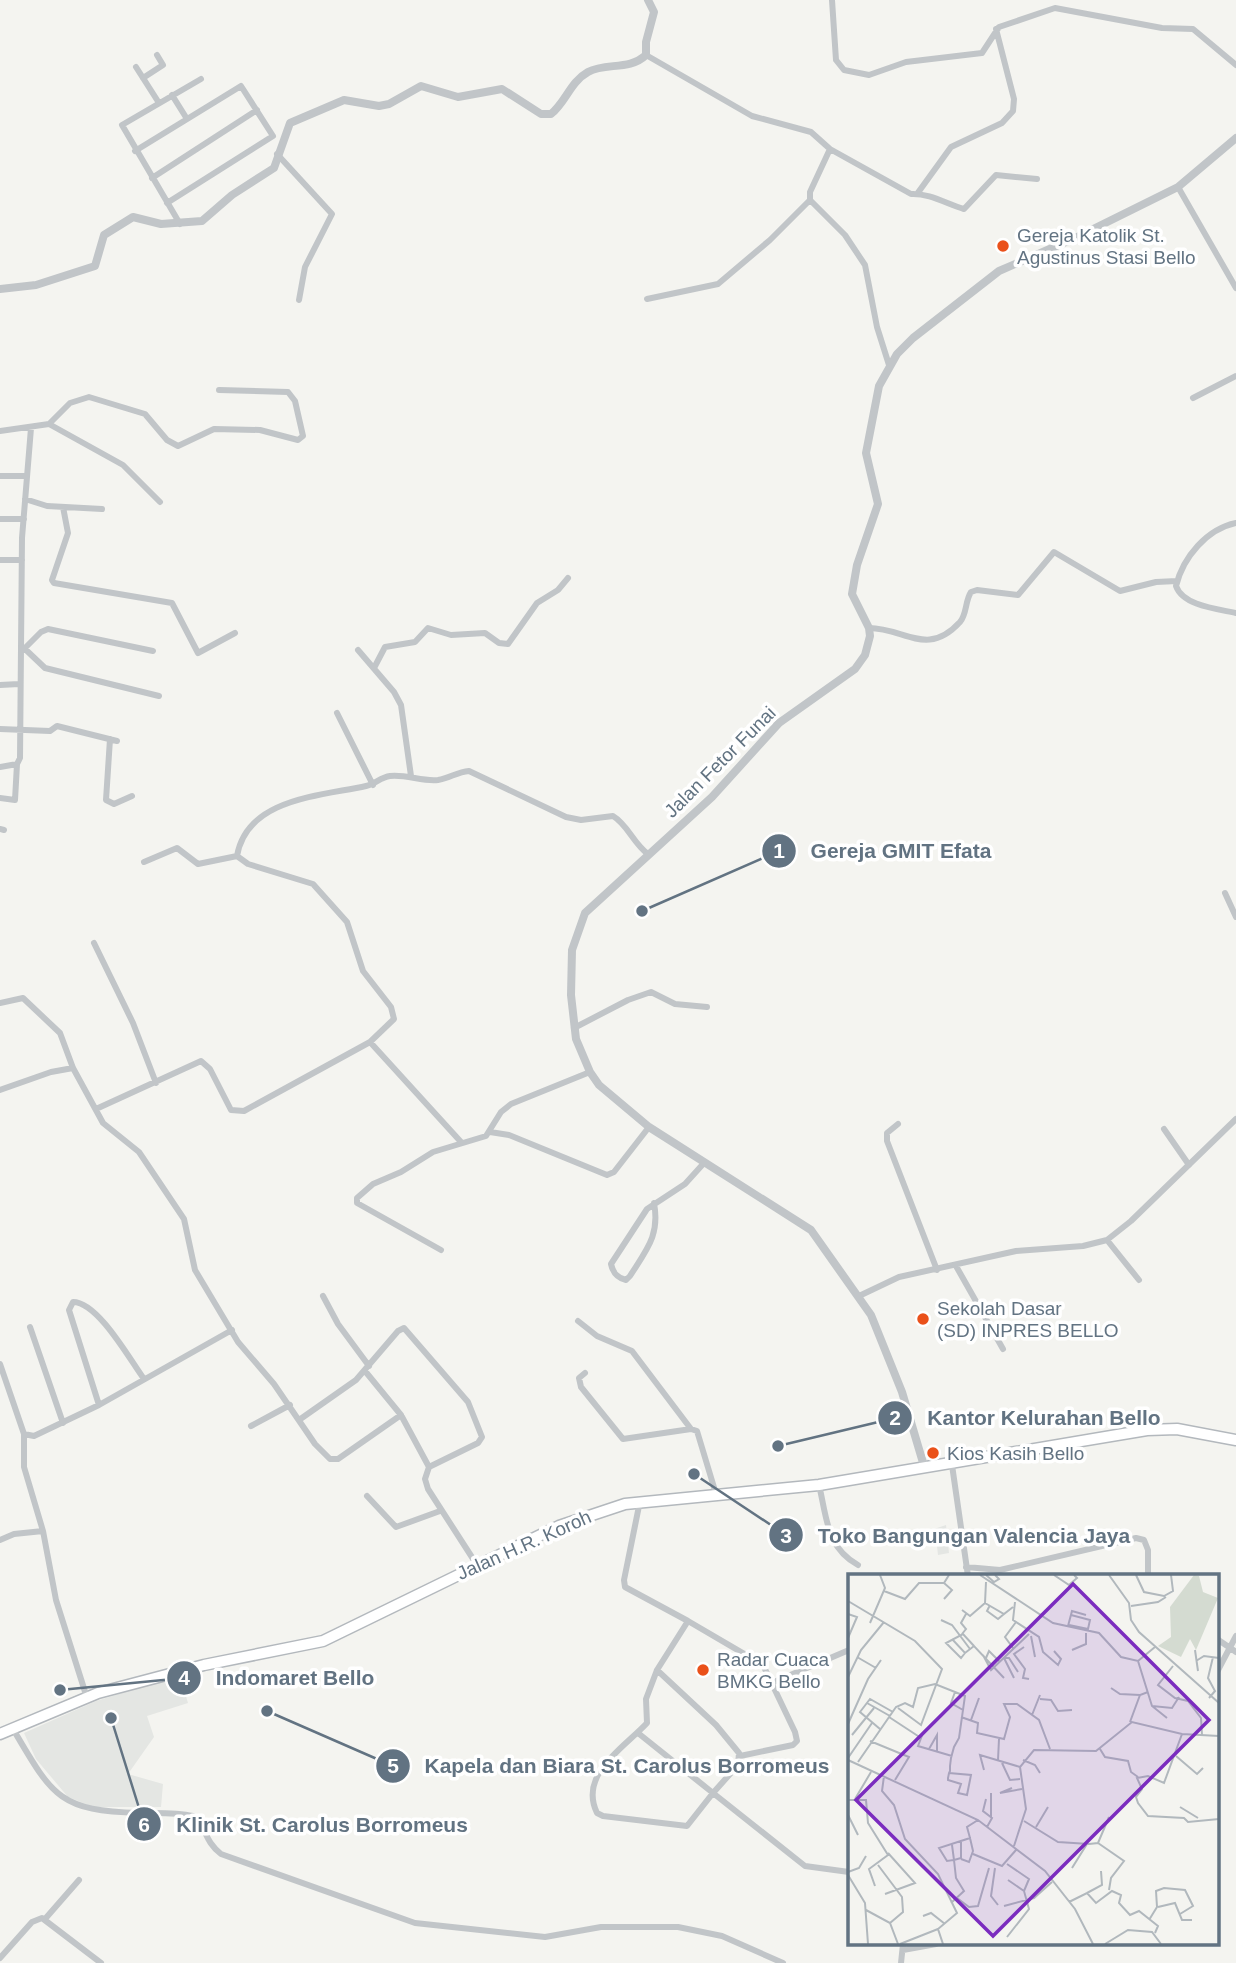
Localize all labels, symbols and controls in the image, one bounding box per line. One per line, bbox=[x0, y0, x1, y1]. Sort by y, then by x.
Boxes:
place label: Gereja Katolik St. Agustinus Stasi Bello bbox=[1017, 225, 1196, 268]
marker: Gereja Katolik St. Agustinus Stasi Bello bbox=[995, 238, 1011, 254]
street label: Jalan Fetor Funai bbox=[660, 702, 780, 822]
callout: Gereja GMIT Efata bbox=[761, 830, 1005, 872]
text: 1 bbox=[773, 839, 785, 862]
text: Gereja GMIT Efata bbox=[811, 839, 992, 862]
place label: Sekolah Dasar (SD) INPRES BELLO bbox=[937, 1298, 1119, 1341]
marker: Sekolah Dasar (SD) INPRES BELLO bbox=[915, 1311, 931, 1327]
callout: Kantor Kelurahan Bello bbox=[878, 1397, 1174, 1439]
text: 2 bbox=[889, 1406, 901, 1429]
text: Kantor Kelurahan Bello bbox=[927, 1406, 1161, 1429]
place label: Kios Kasih Bello bbox=[947, 1443, 1084, 1464]
marker: Kios Kasih Bello bbox=[925, 1445, 941, 1461]
street label: Jalan H.R. Koroh bbox=[454, 1506, 594, 1584]
callout: Toko Bangungan Valencia Jaya bbox=[769, 1514, 1144, 1556]
text: 3 bbox=[780, 1524, 792, 1547]
text: Toko Bangungan Valencia Jaya bbox=[818, 1524, 1131, 1547]
inset map bbox=[848, 1574, 1218, 1946]
place label: Radar Cuaca BMKG Bello bbox=[717, 1649, 829, 1692]
callout: Indomaret Bello bbox=[166, 1657, 388, 1699]
marker: Radar Cuaca BMKG Bello bbox=[695, 1662, 711, 1678]
text: 4 bbox=[178, 1666, 190, 1689]
text: Indomaret Bello bbox=[216, 1666, 374, 1689]
callout: Kapela dan Biara St. Carolus Borromeus bbox=[375, 1745, 843, 1787]
text: 5 bbox=[387, 1754, 399, 1777]
text: Kapela dan Biara St. Carolus Borromeus bbox=[425, 1754, 829, 1777]
callout: Klinik St. Carolus Borromeus bbox=[127, 1803, 482, 1845]
text: 6 bbox=[138, 1813, 150, 1836]
text: Klinik St. Carolus Borromeus bbox=[176, 1813, 468, 1836]

